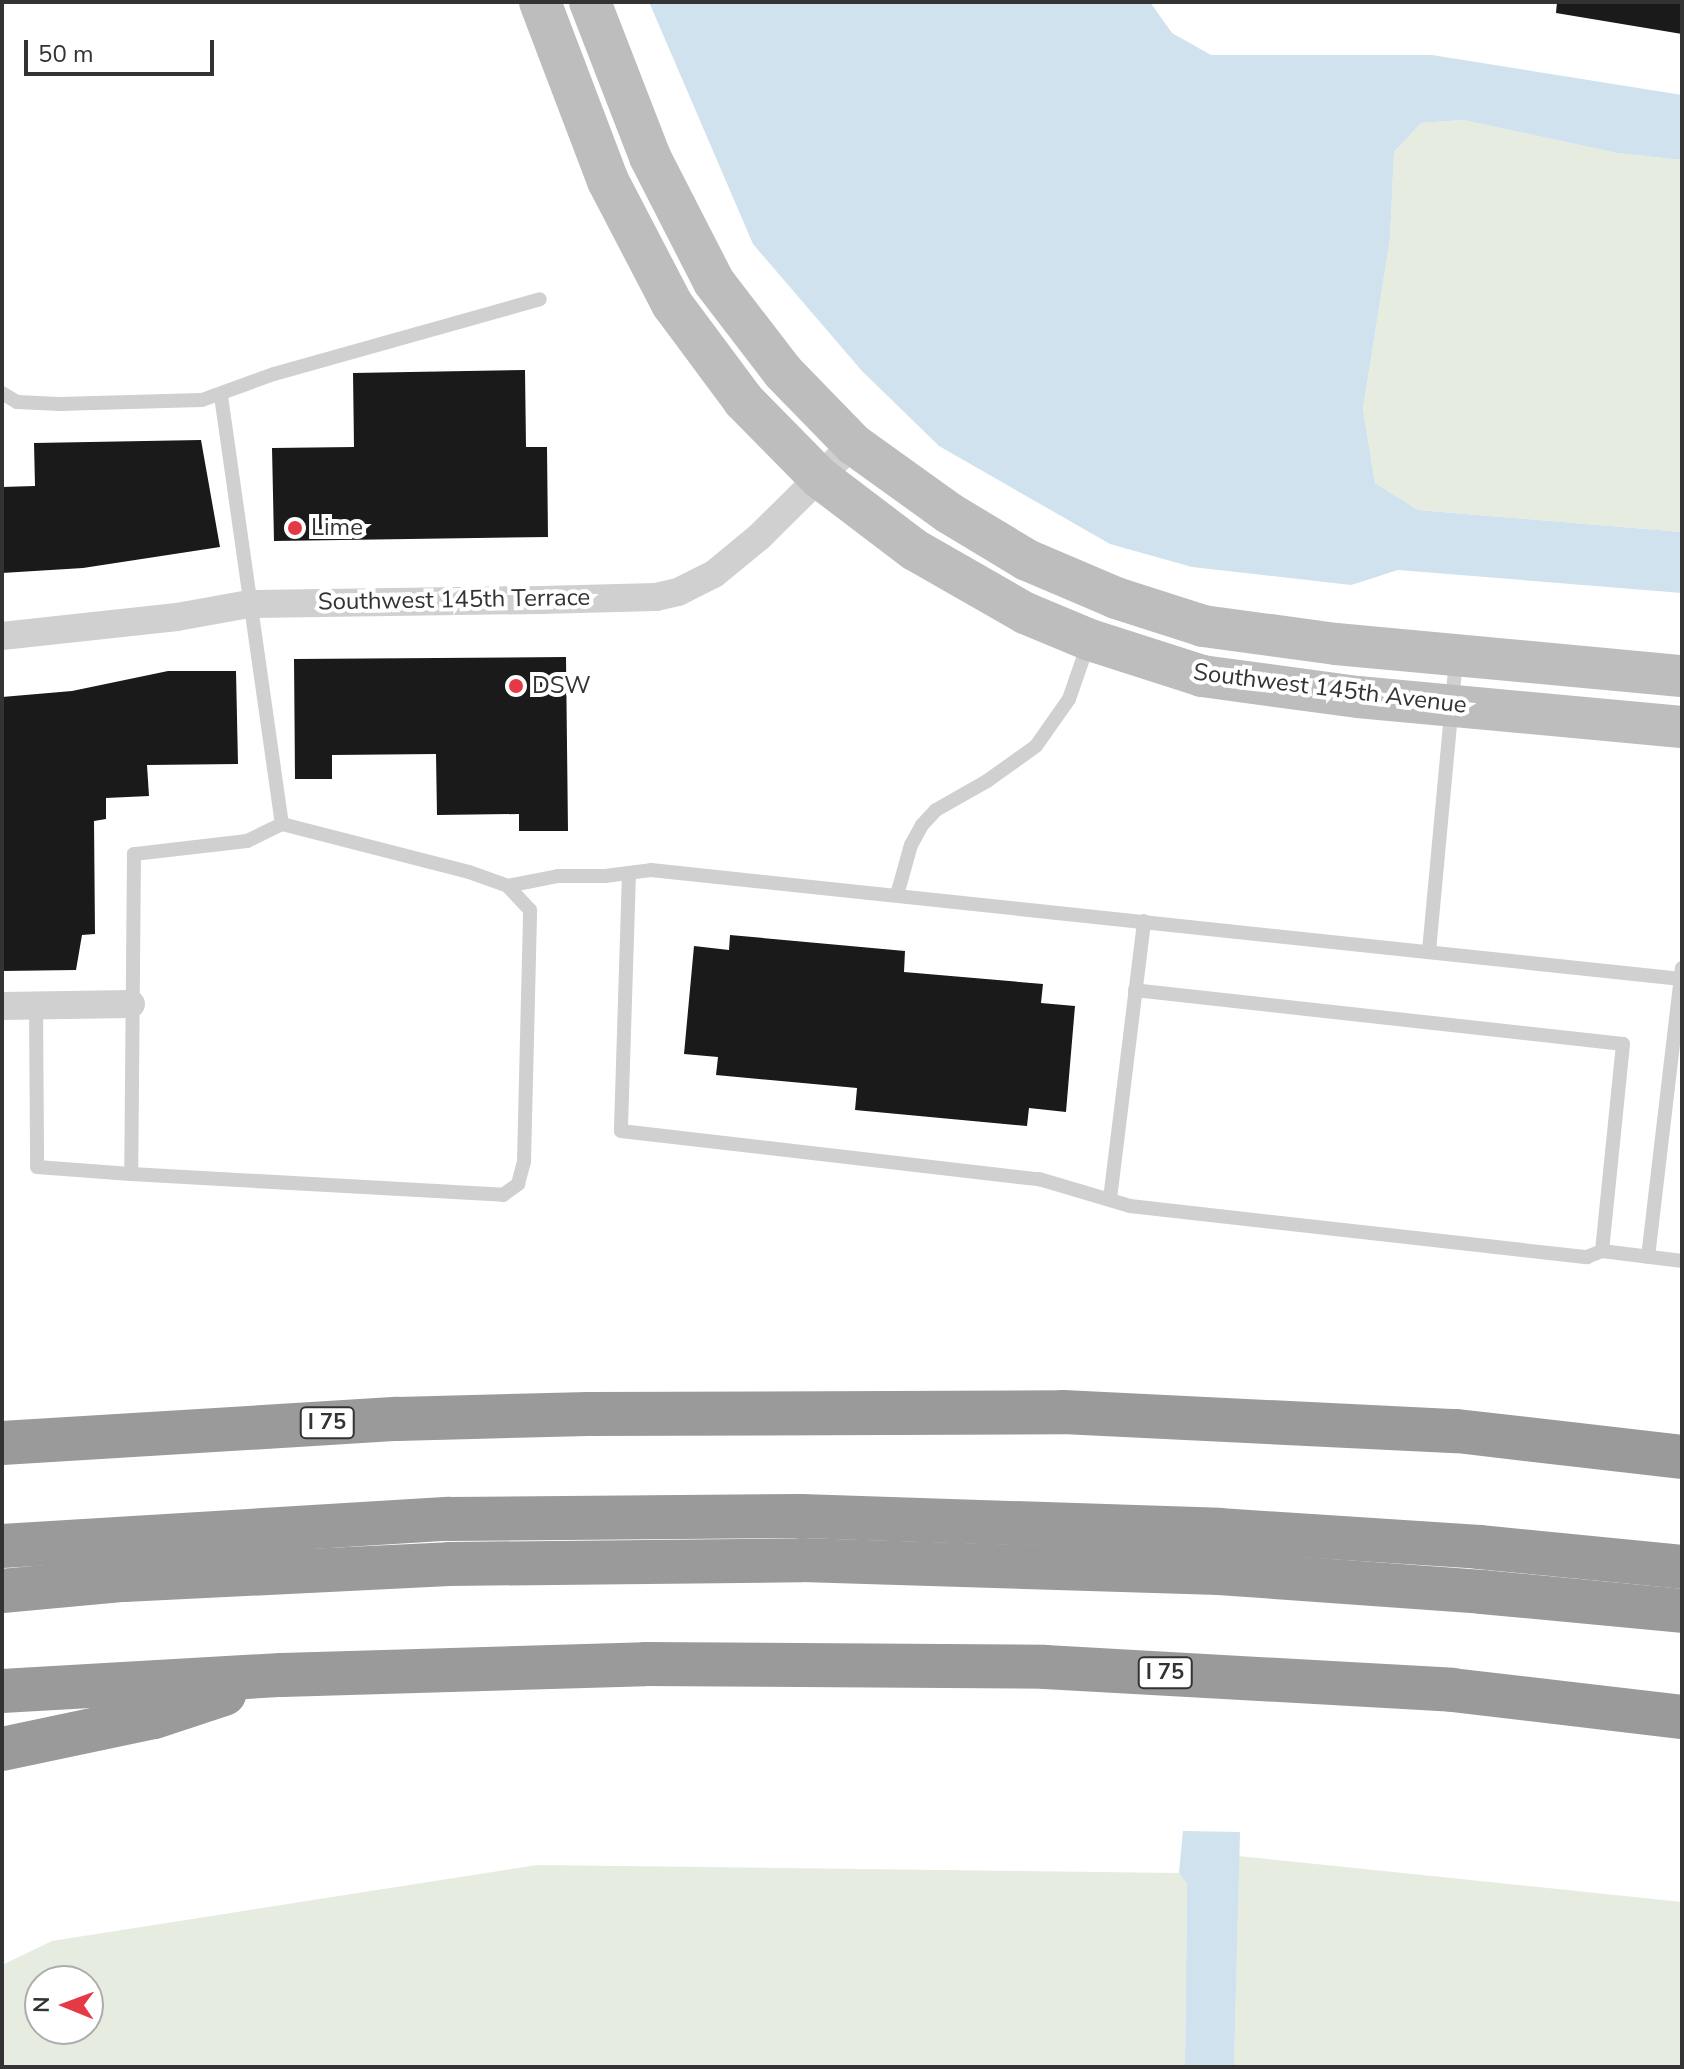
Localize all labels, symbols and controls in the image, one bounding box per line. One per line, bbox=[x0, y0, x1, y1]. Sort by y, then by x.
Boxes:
scale bar bbox=[28, 24, 218, 74]
text: 50 m bbox=[38, 38, 94, 70]
place label: Lime bbox=[311, 514, 363, 542]
marker: Lime bbox=[286, 519, 304, 537]
street label: Southwest 145th Terrace bbox=[318, 583, 590, 617]
street label: Southwest 145th Avenue bbox=[1192, 658, 1468, 720]
place label: DSW bbox=[532, 672, 591, 700]
marker: DSW bbox=[507, 677, 525, 695]
road number: I 75 bbox=[299, 1405, 355, 1441]
road number: I 75 bbox=[1137, 1655, 1193, 1691]
north arrow bbox=[24, 1965, 104, 2045]
text: N bbox=[27, 1996, 57, 2013]

